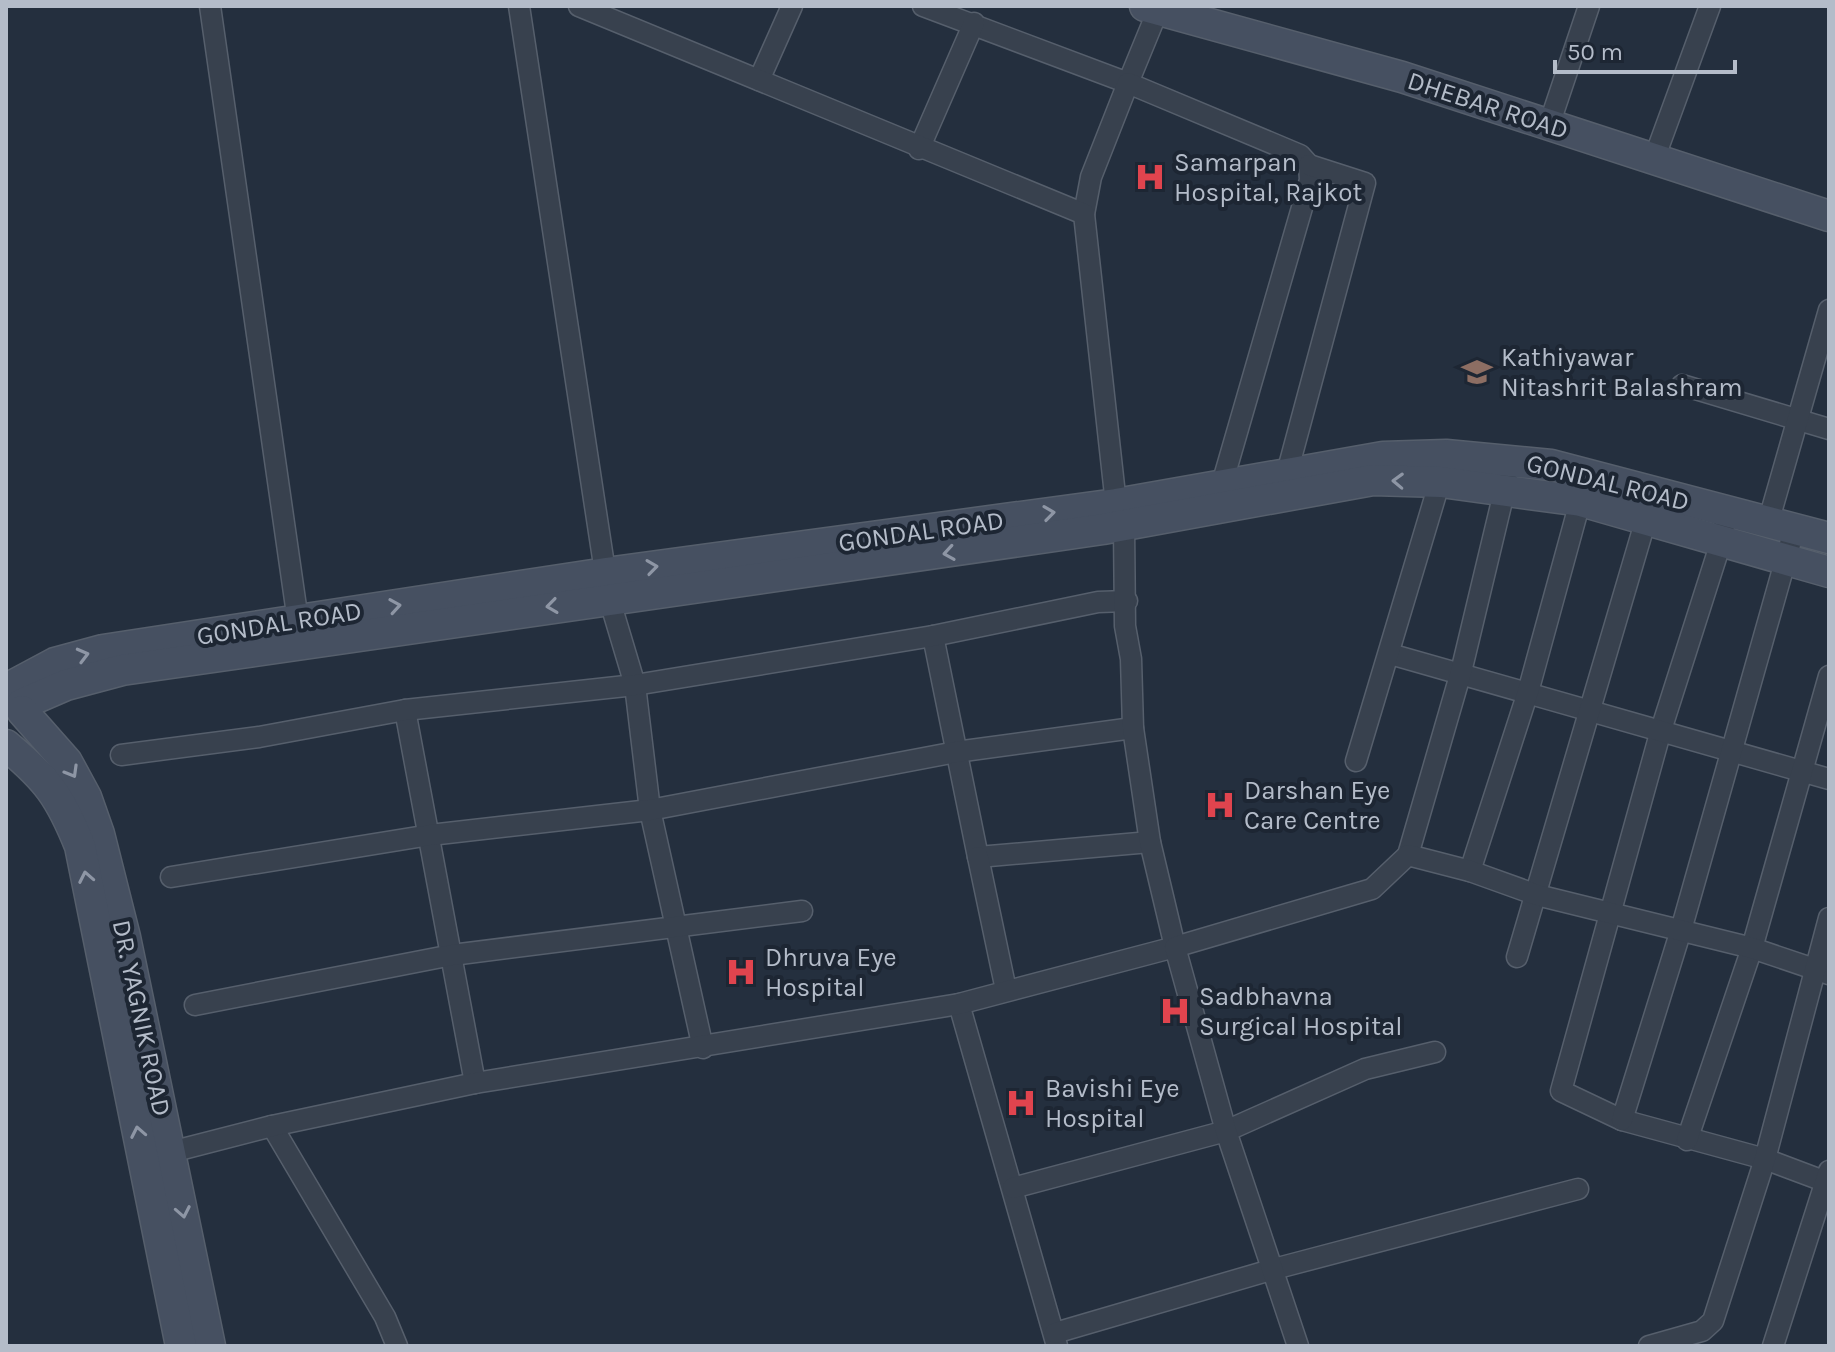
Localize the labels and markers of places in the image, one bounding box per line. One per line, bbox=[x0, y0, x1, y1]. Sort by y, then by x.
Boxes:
place label: Samarpan Hospital, Rajkot bbox=[1174, 147, 1362, 208]
hospital icon: Samarpan Hospital, Rajkot bbox=[1133, 160, 1167, 194]
place label: Kathiyawar Nitashrit Balashram bbox=[1501, 342, 1743, 403]
school or university icon: Kathiyawar Nitashrit Balashram bbox=[1460, 355, 1494, 389]
place label: Darshan Eye Care Centre bbox=[1244, 775, 1390, 836]
hospital icon: Darshan Eye Care Centre bbox=[1203, 788, 1237, 822]
place label: Dhruva Eye Hospital bbox=[765, 942, 897, 1003]
hospital icon: Dhruva Eye Hospital bbox=[724, 955, 758, 989]
place label: Sadbhavna Surgical Hospital bbox=[1199, 981, 1403, 1042]
hospital icon: Sadbhavna Surgical Hospital bbox=[1158, 994, 1192, 1028]
place label: Bavishi Eye Hospital bbox=[1045, 1073, 1180, 1134]
hospital icon: Bavishi Eye Hospital bbox=[1004, 1086, 1038, 1120]

